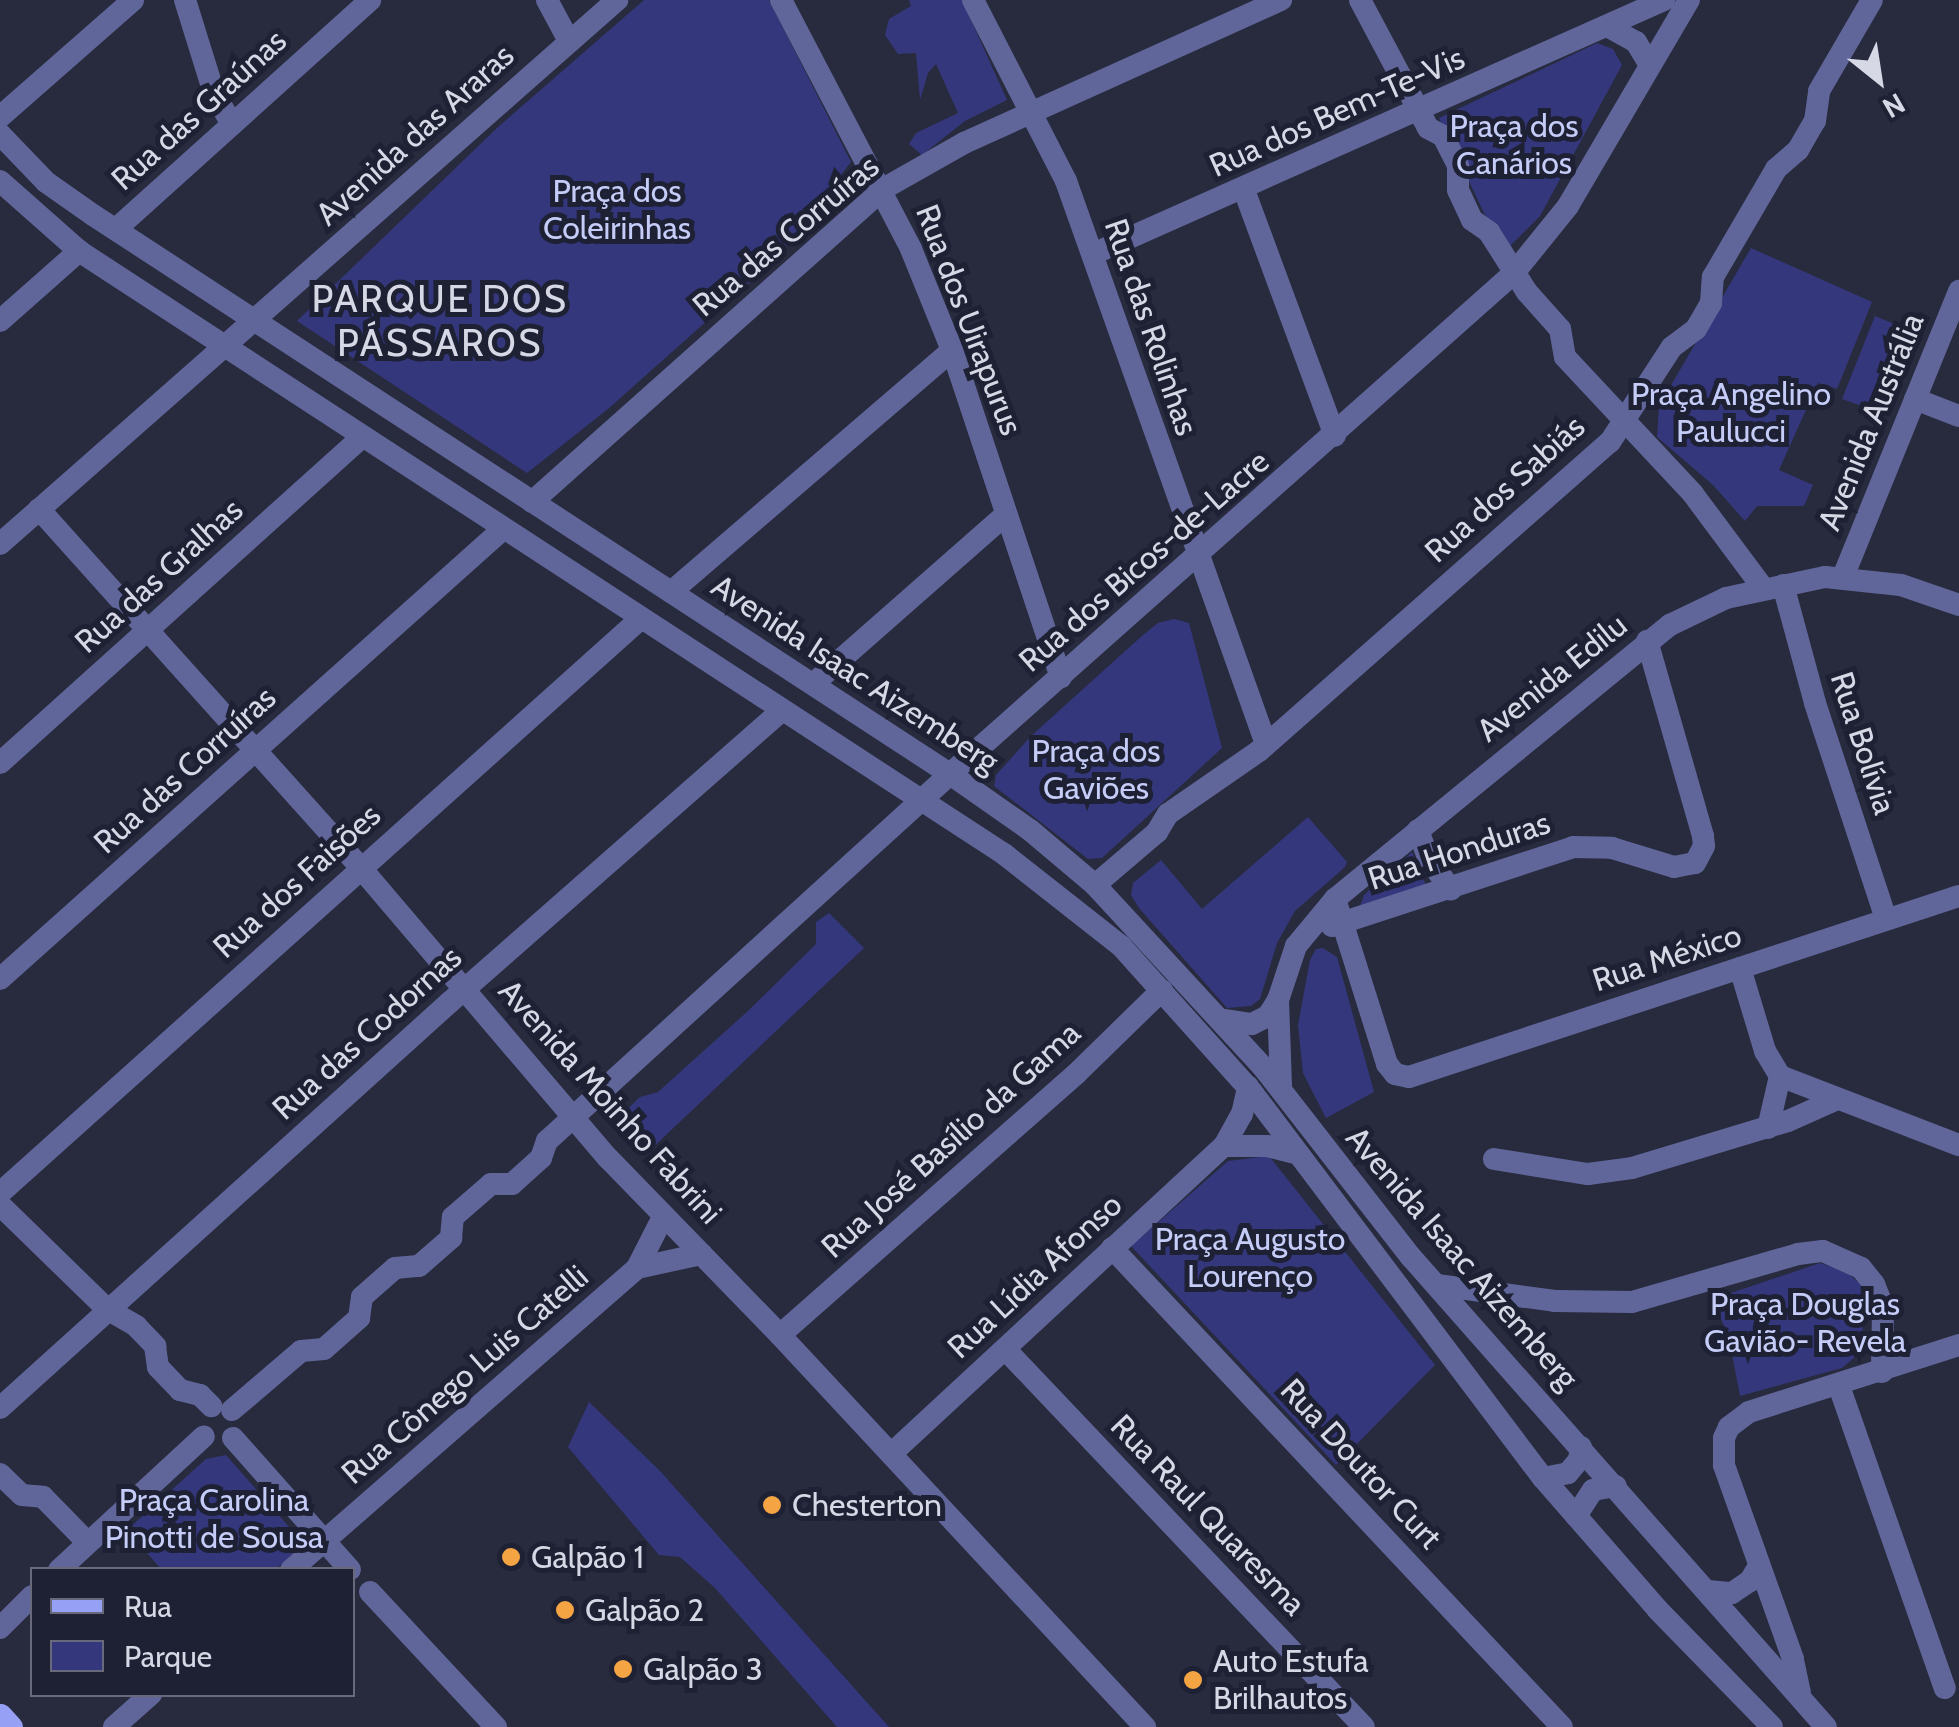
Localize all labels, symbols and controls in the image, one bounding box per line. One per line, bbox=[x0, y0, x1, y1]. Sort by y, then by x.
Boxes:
street label: Rua das Graúnas bbox=[104, 22, 294, 198]
north arrow bbox=[1829, 30, 1929, 130]
street label: Avenida das Araras bbox=[308, 36, 522, 234]
street label: Rua dos Bem-Te-Vis bbox=[1204, 39, 1470, 185]
text: N bbox=[1877, 86, 1911, 126]
park label: Praça dos Canários bbox=[1450, 108, 1578, 183]
street label: Rua das Corruíras bbox=[685, 147, 887, 325]
park label: Praça dos Coleirinhas bbox=[543, 173, 691, 248]
street label: Rua dos Uirapurus bbox=[907, 199, 1031, 441]
street label: Rua das Rolinhas bbox=[1096, 214, 1206, 440]
district label: PARQUE DOS PÁSSAROS bbox=[312, 276, 568, 366]
street label: Avenida Austrália bbox=[1810, 308, 1932, 536]
park label: Praça Angelino Paulucci bbox=[1631, 376, 1831, 451]
street label: Rua dos Sabiás bbox=[1417, 407, 1593, 571]
street label: Rua dos Bicos-de-Lacre bbox=[1011, 442, 1277, 680]
street label: Rua das Gralhas bbox=[67, 491, 251, 661]
street label: Avenida Isaac Aizemberg bbox=[704, 567, 1006, 781]
street label: Avenida Edilu bbox=[1469, 606, 1635, 750]
street label: Rua Bolívia bbox=[1822, 667, 1904, 819]
street label: Rua das Corruíras bbox=[86, 678, 284, 862]
park label: Praça dos Gaviões bbox=[1032, 733, 1160, 808]
street label: Rua dos Faisões bbox=[206, 796, 388, 966]
street label: Rua Honduras bbox=[1363, 804, 1555, 898]
street label: Rua México bbox=[1588, 916, 1746, 1000]
street label: Rua das Codornas bbox=[265, 938, 469, 1128]
street label: Avenida Moinho Fabrini bbox=[490, 972, 730, 1232]
street label: Rua José Basílio da Gama bbox=[814, 1014, 1088, 1266]
street label: Avenida Isaac Aizemberg bbox=[1338, 1119, 1586, 1397]
street label: Rua Lídia Afonso bbox=[940, 1186, 1130, 1366]
park label: Praça Augusto Lourenço bbox=[1155, 1221, 1345, 1296]
street label: Rua Cônego Luis Catelli bbox=[334, 1258, 596, 1492]
park label: Praça Douglas Gavião- Revela bbox=[1704, 1286, 1906, 1361]
street label: Rua Doutor Curt bbox=[1273, 1371, 1449, 1557]
street label: Rua Raul Quaresma bbox=[1103, 1407, 1313, 1623]
park label: Praça Carolina Pinotti de Sousa bbox=[105, 1482, 323, 1557]
place label: Chesterton bbox=[792, 1486, 942, 1524]
marker: Chesterton bbox=[761, 1494, 783, 1516]
place label: Galpão 1 bbox=[531, 1538, 644, 1576]
marker: Galpão 1 bbox=[500, 1546, 522, 1568]
legend bbox=[30, 1567, 355, 1697]
text: Rua bbox=[124, 1588, 172, 1625]
place label: Galpão 2 bbox=[585, 1591, 704, 1629]
marker: Galpão 2 bbox=[554, 1599, 576, 1621]
text: Parque bbox=[124, 1638, 212, 1675]
place label: Auto Estufa Brilhautos bbox=[1213, 1643, 1369, 1718]
place label: Galpão 3 bbox=[643, 1650, 763, 1688]
marker: Galpão 3 bbox=[612, 1658, 634, 1680]
marker: Auto Estufa Brilhautos bbox=[1182, 1669, 1204, 1691]

